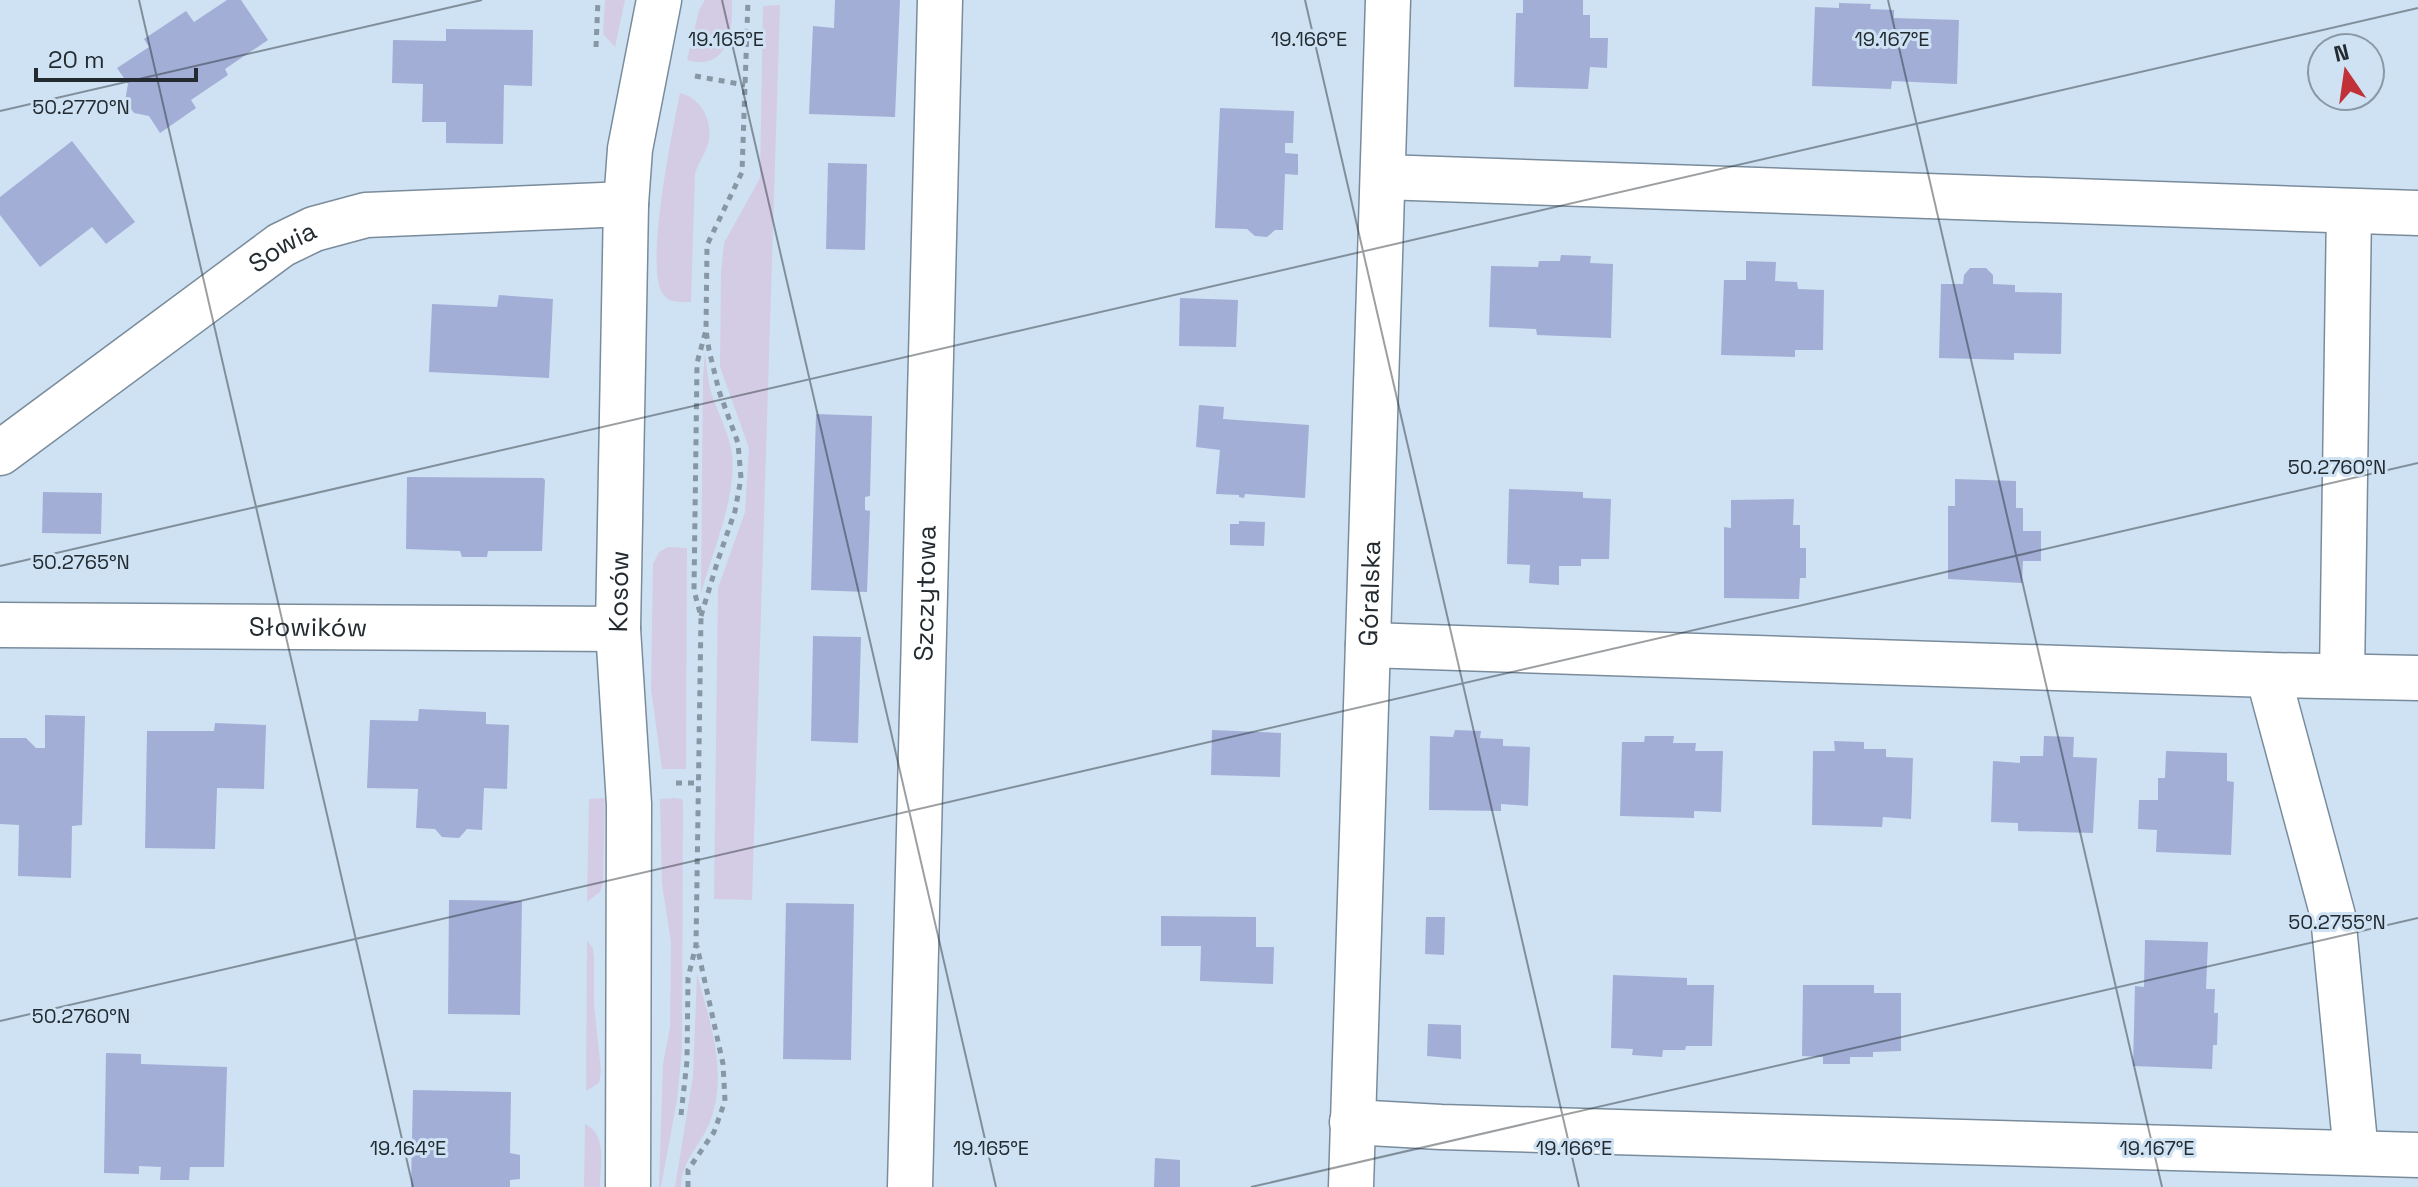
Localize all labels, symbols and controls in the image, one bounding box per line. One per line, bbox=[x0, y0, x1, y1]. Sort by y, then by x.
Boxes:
text: 19.165°E bbox=[688, 26, 764, 52]
text: 19.166°E bbox=[1271, 26, 1347, 52]
text: 19.167°E bbox=[1854, 26, 1930, 52]
scale bar bbox=[36, 32, 196, 82]
north arrow bbox=[2306, 32, 2386, 112]
text: N bbox=[2331, 37, 2352, 68]
text: 20 m bbox=[48, 44, 105, 75]
text: 50.2770°N bbox=[32, 94, 130, 120]
street label: Sowia bbox=[241, 213, 322, 280]
text: 50.2760°N bbox=[2288, 454, 2386, 480]
street label: Szczytowa bbox=[906, 525, 944, 662]
street label: Góralska bbox=[1351, 540, 1388, 647]
text: 50.2765°N bbox=[32, 549, 130, 575]
street label: Kosów bbox=[601, 550, 636, 633]
street label: Słowików bbox=[249, 610, 367, 644]
text: 50.2755°N bbox=[2288, 909, 2386, 935]
text: 50.2760°N bbox=[32, 1003, 130, 1029]
text: 19.164°E bbox=[370, 1135, 446, 1161]
text: 19.165°E bbox=[953, 1135, 1029, 1161]
text: 19.166°E bbox=[1536, 1135, 1612, 1161]
text: 19.167°E bbox=[2119, 1135, 2195, 1161]

